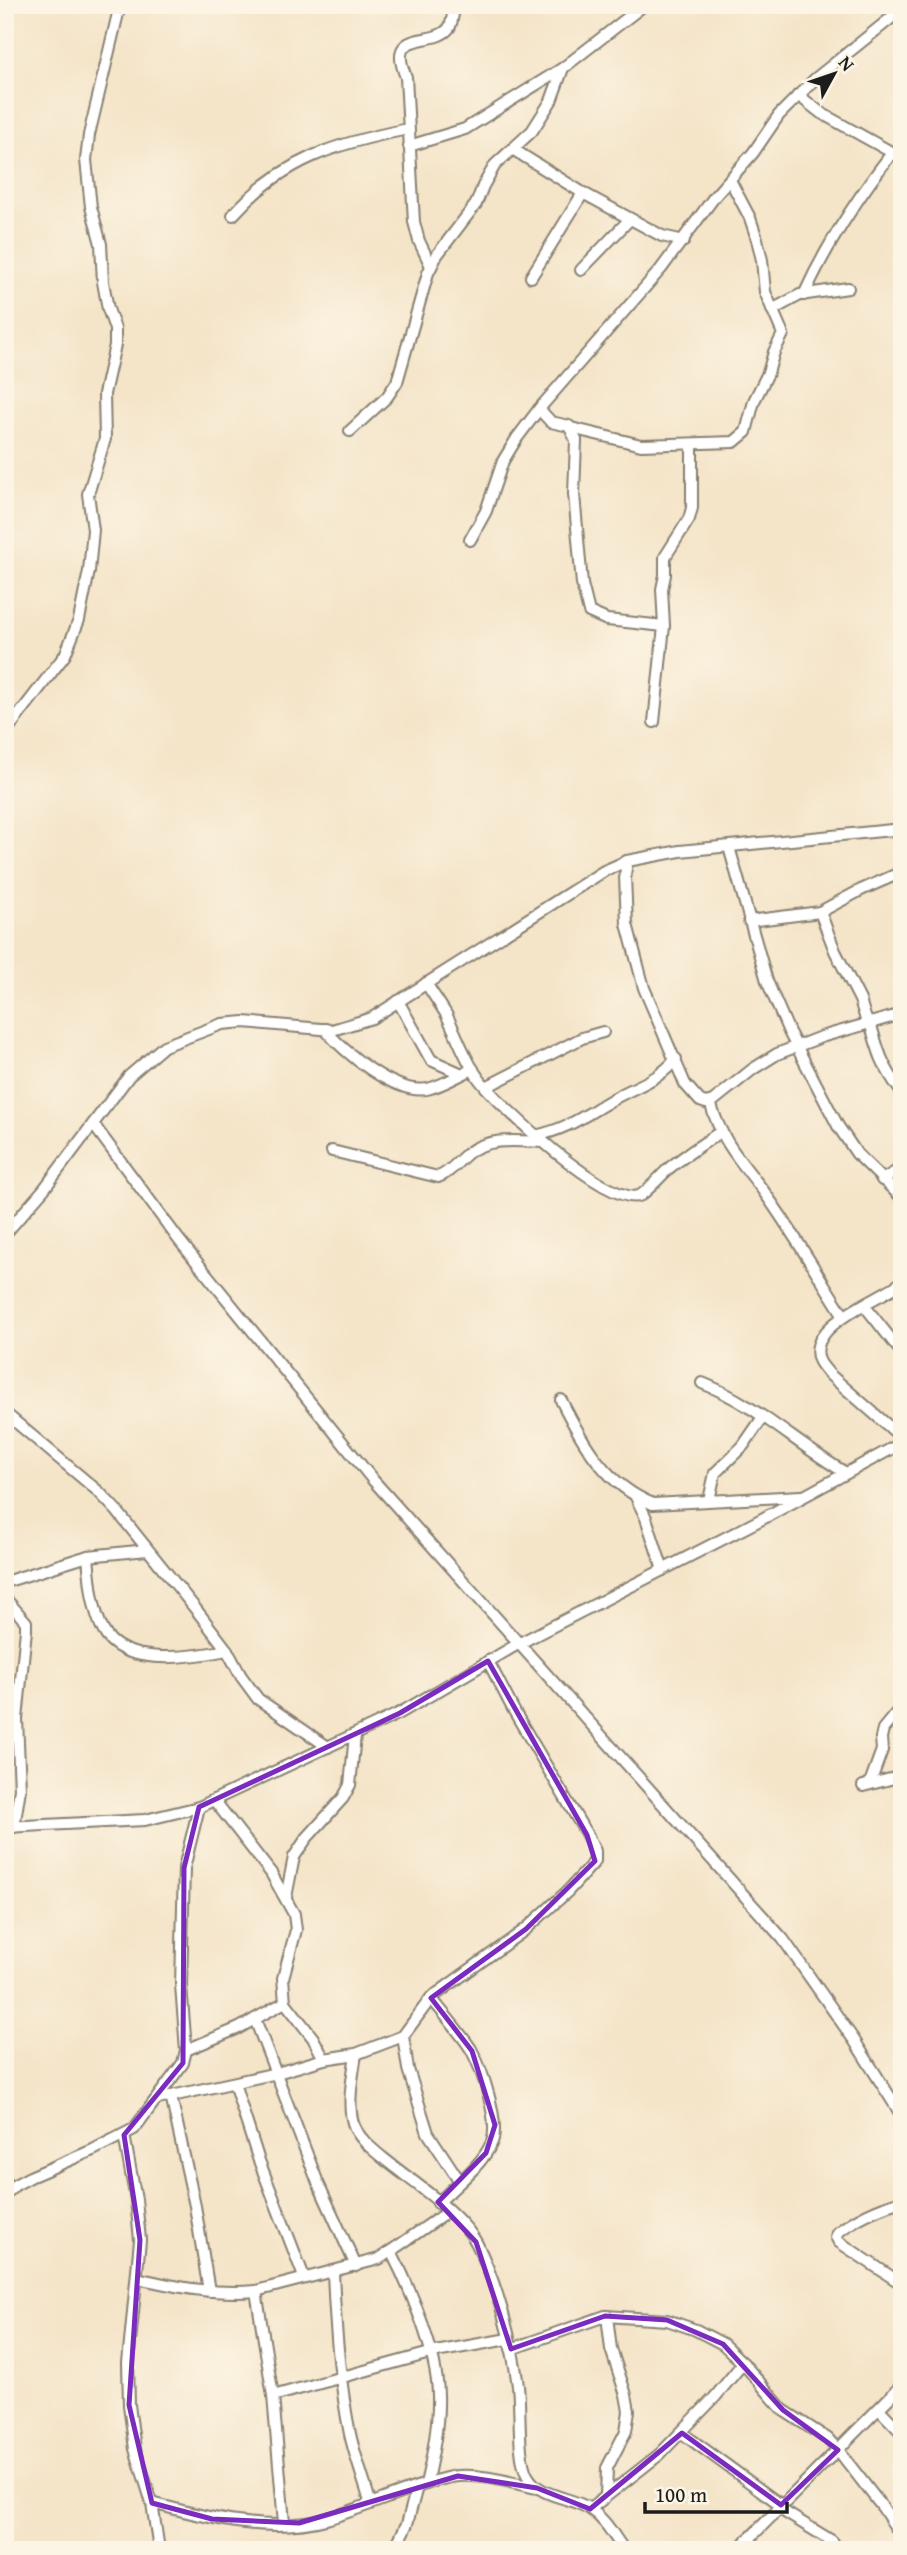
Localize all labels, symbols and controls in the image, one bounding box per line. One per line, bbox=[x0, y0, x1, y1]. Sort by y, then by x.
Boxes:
north arrow bbox=[799, 38, 869, 108]
text: N bbox=[832, 49, 862, 77]
scale bar bbox=[645, 2471, 786, 2515]
text: 100 m bbox=[655, 2479, 707, 2510]

